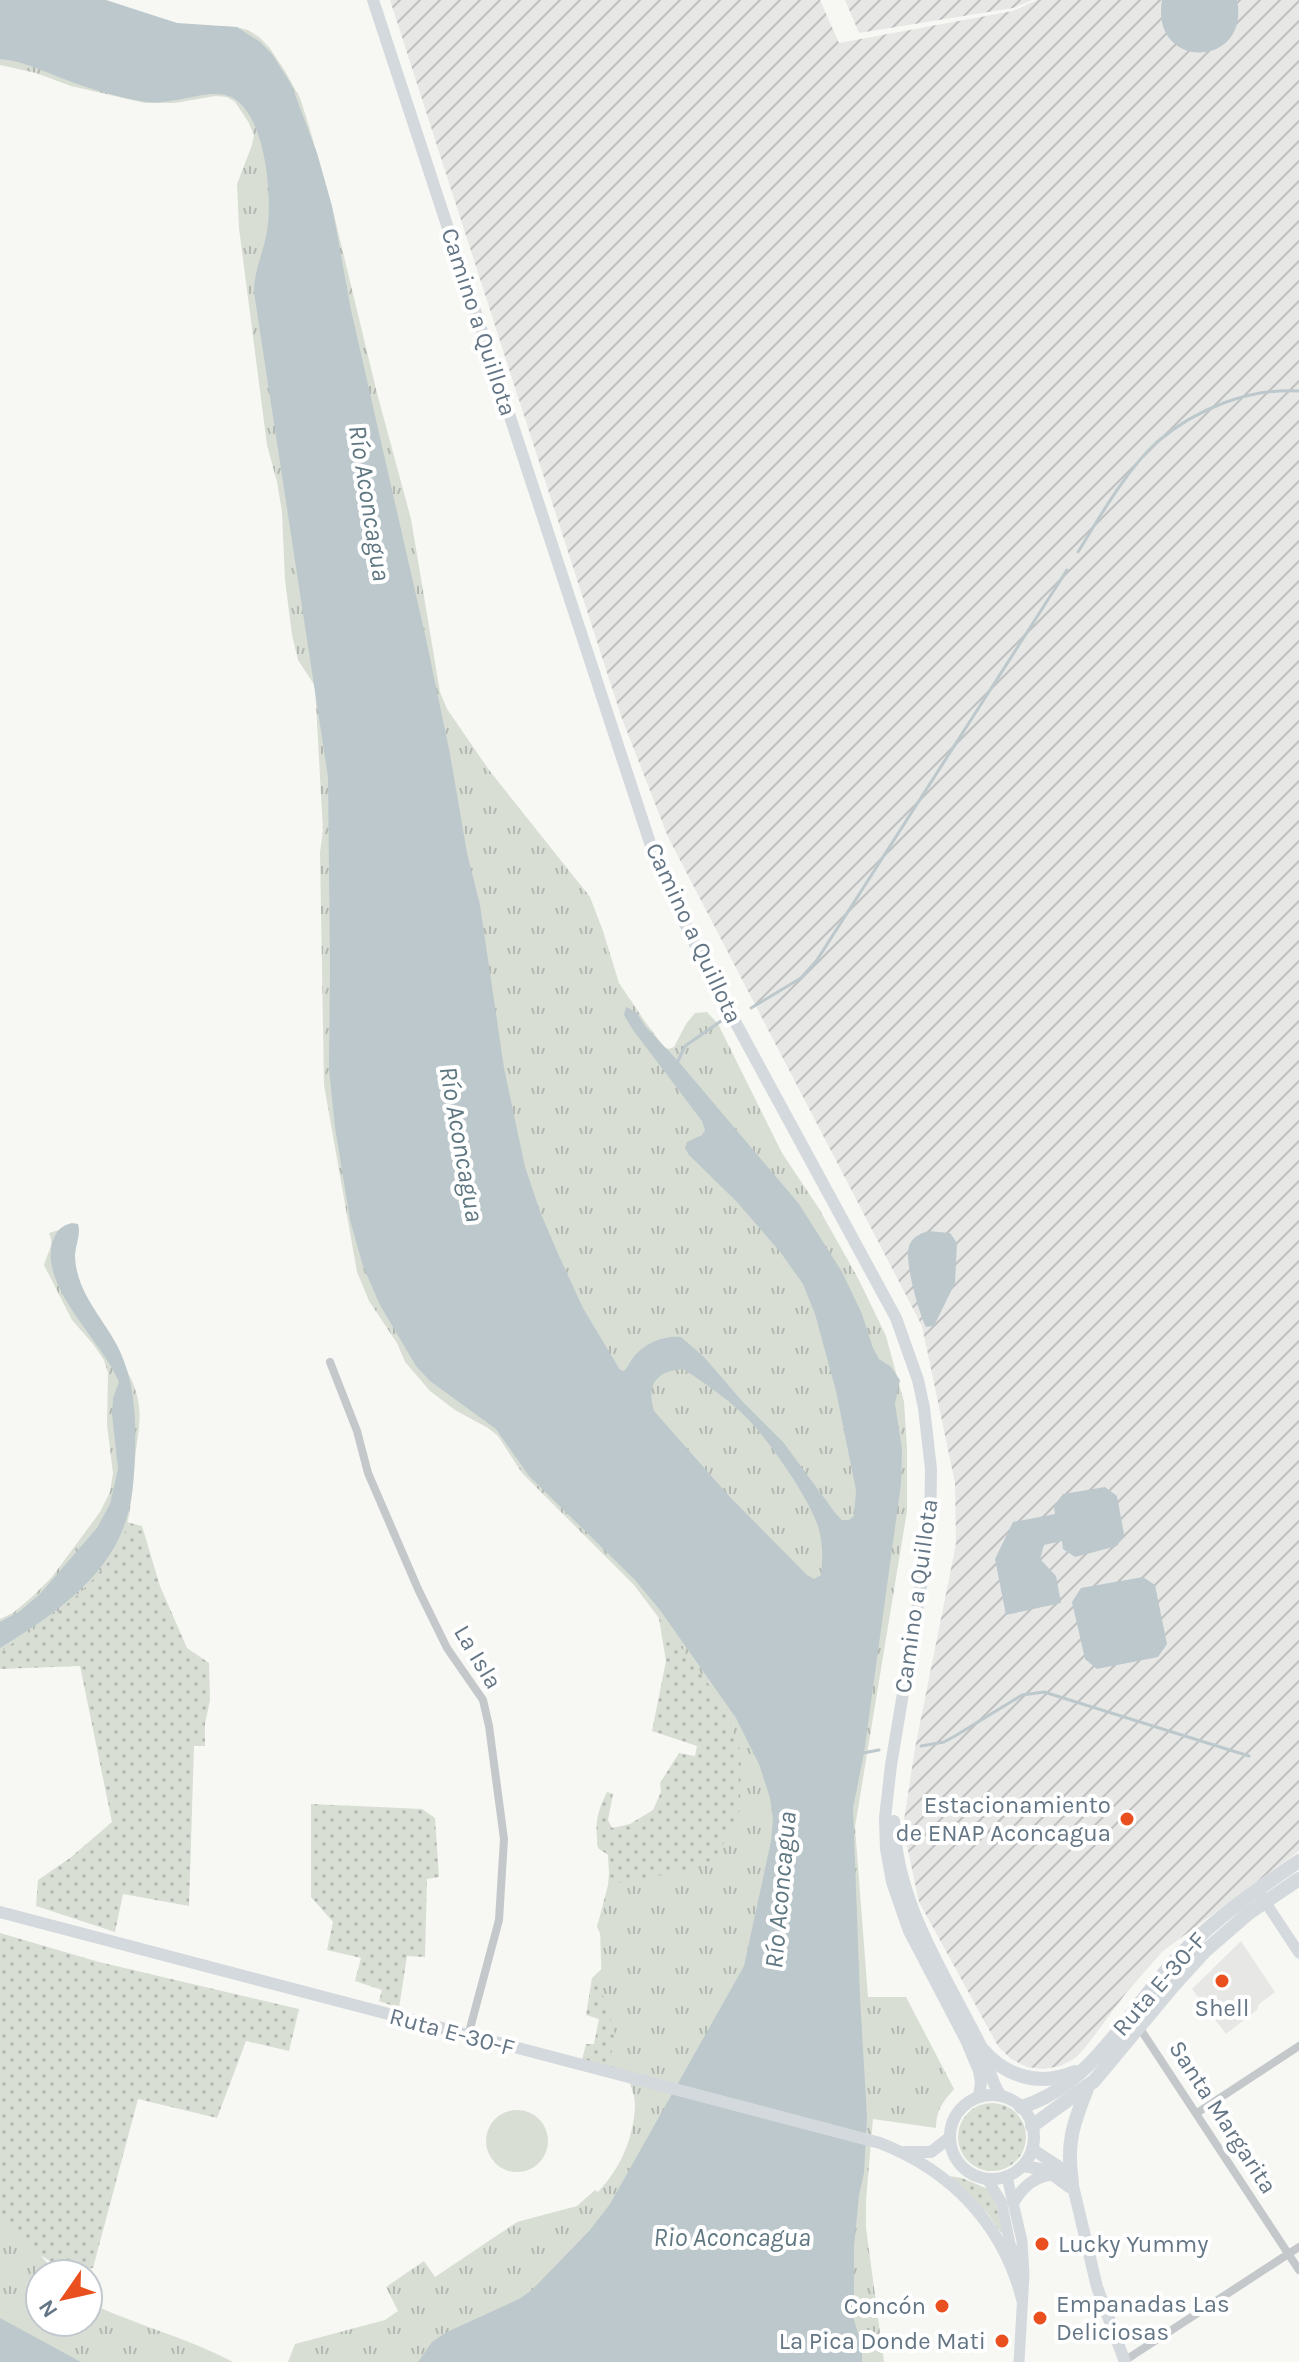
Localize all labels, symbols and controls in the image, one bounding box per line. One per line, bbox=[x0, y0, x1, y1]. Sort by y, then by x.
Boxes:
street label: Camino a Quillota bbox=[435, 225, 523, 419]
water label: Río Aconcagua bbox=[342, 423, 397, 583]
street label: Camino a Quillota bbox=[640, 838, 748, 1028]
water label: Río Aconcagua bbox=[433, 1064, 490, 1224]
street label: Camino a Quillota bbox=[889, 1497, 943, 1695]
street label: La Isla bbox=[448, 1620, 508, 1694]
place label: Estacionamiento de ENAP Aconcagua bbox=[895, 1791, 1111, 1847]
water label: Río Aconcagua bbox=[758, 1810, 803, 1970]
marker: Estacionamiento de ENAP Aconcagua bbox=[1118, 1810, 1136, 1828]
street label: Ruta E-30-F bbox=[1106, 1926, 1212, 2042]
marker: Shell bbox=[1213, 1972, 1231, 1990]
place label: Shell bbox=[1195, 1994, 1249, 2022]
street label: Ruta E-30-F bbox=[386, 2002, 518, 2062]
street label: Santa Margarita bbox=[1163, 2035, 1283, 2199]
water label: Rio Aconcagua bbox=[653, 2222, 811, 2253]
place label: Lucky Yummy bbox=[1058, 2230, 1208, 2258]
marker: Lucky Yummy bbox=[1033, 2235, 1051, 2253]
north arrow bbox=[24, 2258, 104, 2338]
place label: Empanadas Las Deliciosas bbox=[1056, 2290, 1230, 2346]
place label: Concón bbox=[844, 2292, 926, 2320]
text: N bbox=[33, 2295, 63, 2322]
marker: Concón bbox=[933, 2297, 951, 2315]
marker: Empanadas Las Deliciosas bbox=[1031, 2309, 1049, 2327]
place label: La Pica Donde Mati bbox=[779, 2327, 986, 2355]
marker: La Pica Donde Mati bbox=[993, 2332, 1011, 2350]

